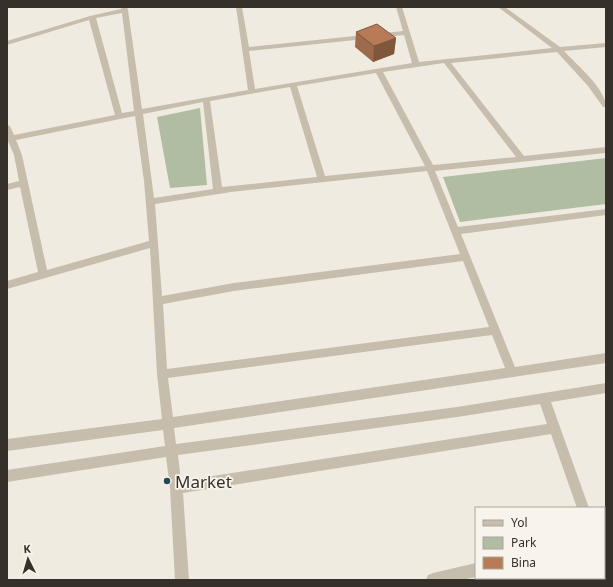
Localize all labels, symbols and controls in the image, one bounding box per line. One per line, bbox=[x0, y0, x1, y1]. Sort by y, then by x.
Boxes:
place label: Market bbox=[175, 470, 232, 493]
marker: Market bbox=[162, 476, 172, 486]
legend bbox=[475, 507, 605, 579]
text: Yol bbox=[511, 514, 528, 531]
text: Park bbox=[511, 534, 537, 551]
north arrow bbox=[8, 539, 48, 579]
text: K bbox=[23, 541, 32, 556]
text: Bina bbox=[511, 554, 536, 571]

